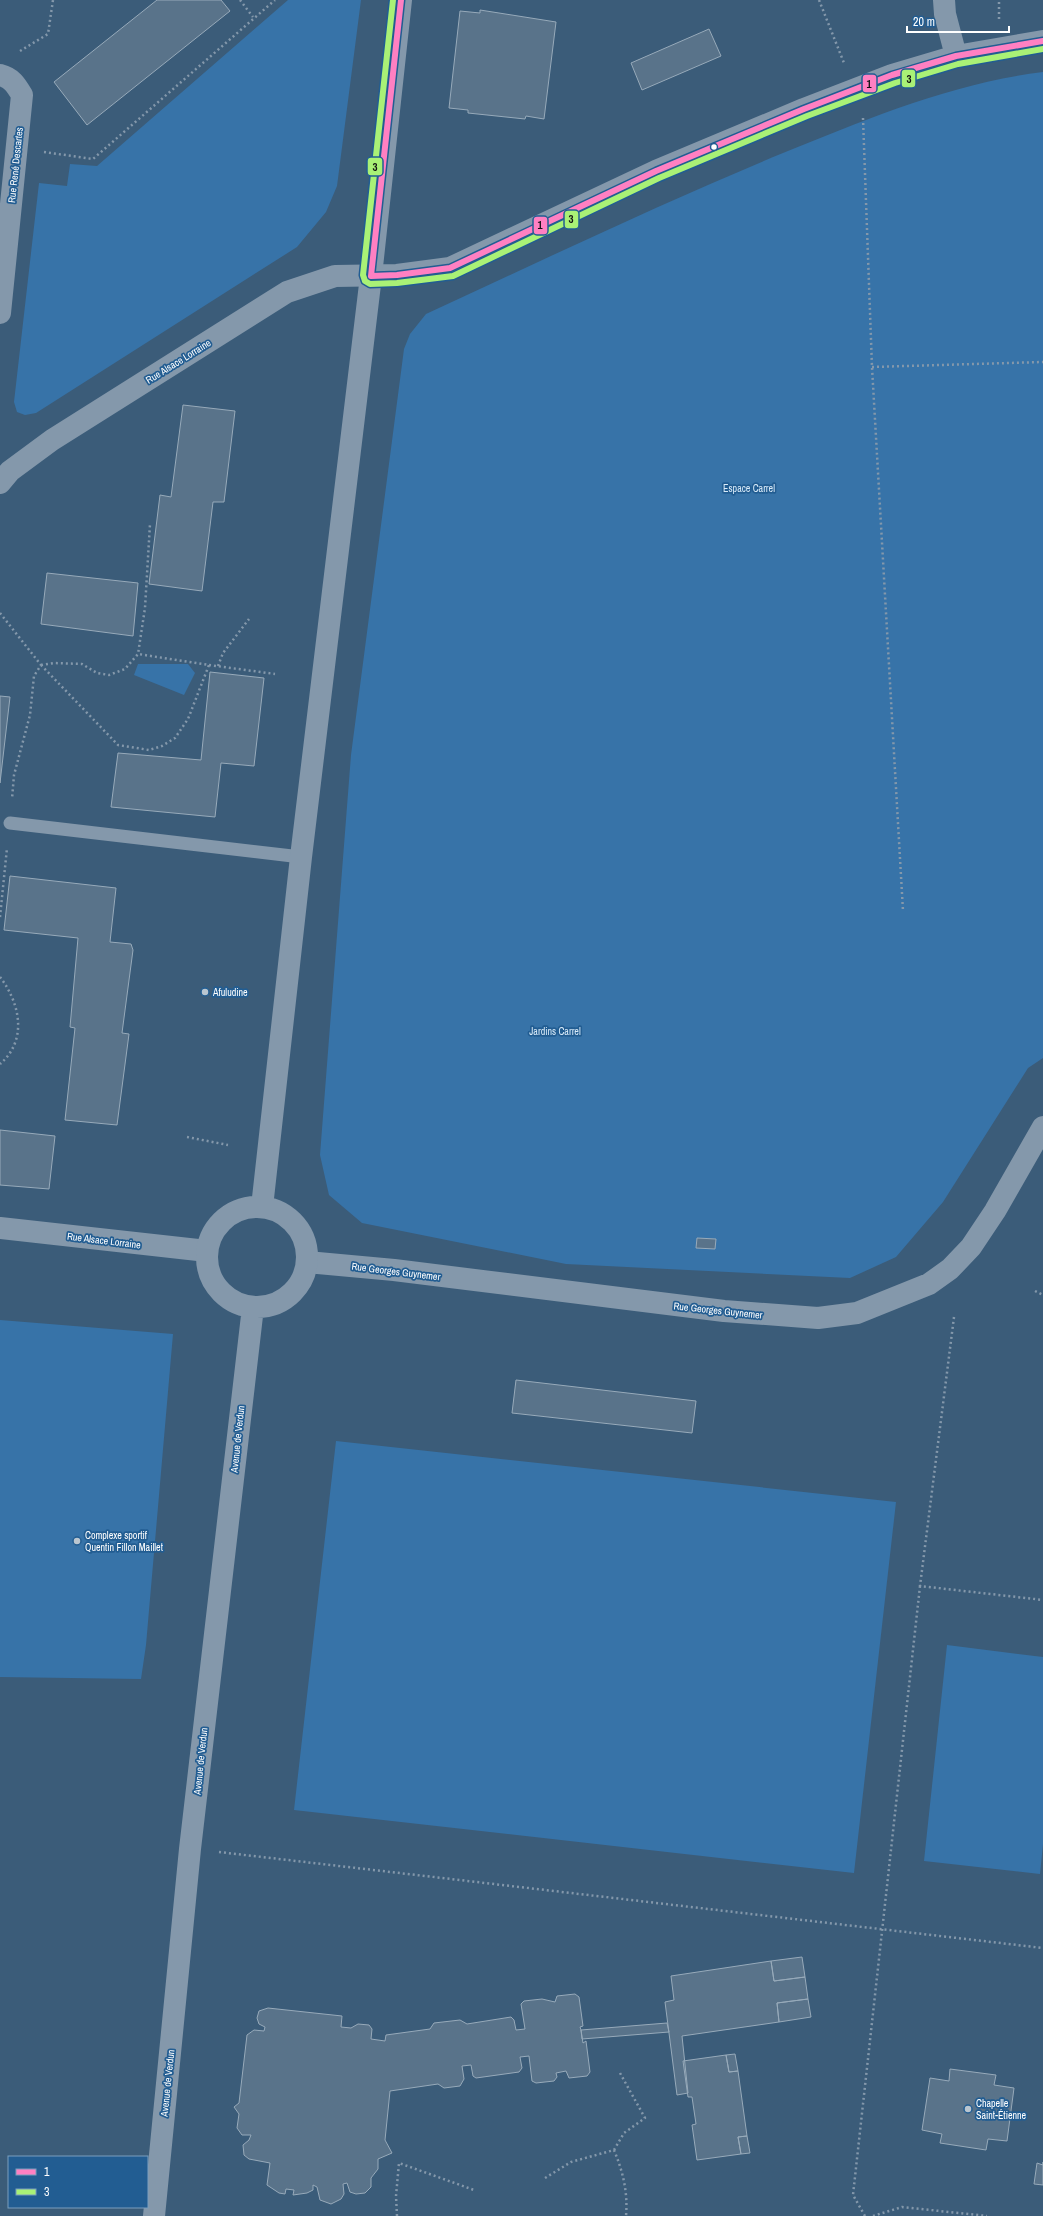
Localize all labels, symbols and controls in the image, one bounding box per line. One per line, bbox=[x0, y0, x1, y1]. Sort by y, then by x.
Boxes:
scale bar bbox=[907, 8, 1009, 34]
text: 20 m bbox=[913, 14, 935, 30]
line badge: 3 bbox=[901, 69, 916, 88]
text: 3 bbox=[906, 72, 912, 86]
line badge: 1 bbox=[862, 74, 877, 93]
text: 1 bbox=[866, 77, 872, 91]
street label: Rue René Descartes bbox=[5, 127, 26, 204]
unlabelled marker bbox=[709, 142, 719, 152]
line badge: 3 bbox=[367, 157, 383, 176]
text: 3 bbox=[372, 160, 378, 174]
line badge: 3 bbox=[564, 210, 579, 229]
text: 3 bbox=[568, 212, 574, 226]
line badge: 1 bbox=[533, 216, 548, 235]
text: 1 bbox=[537, 218, 543, 232]
street label: Rue Alsace Lorraine bbox=[143, 336, 214, 387]
park label: Espace Carrel bbox=[723, 482, 775, 495]
place label: Afuludine bbox=[212, 986, 248, 999]
marker: Afuludine bbox=[200, 987, 210, 997]
park label: Jardins Carrel bbox=[529, 1025, 581, 1038]
street label: Rue Alsace Lorraine bbox=[66, 1230, 142, 1252]
street label: Rue Georges Guynemer bbox=[351, 1260, 441, 1283]
street label: Rue Georges Guynemer bbox=[673, 1299, 763, 1322]
street label: Avenue de Verdun bbox=[227, 1405, 247, 1474]
place label: Complexe sportif Quentin Fillon Maillet bbox=[85, 1529, 164, 1554]
marker: Complexe sportif Quentin Fillon Maillet bbox=[72, 1536, 82, 1546]
street label: Avenue de Verdun bbox=[190, 1727, 210, 1796]
street label: Avenue de Verdun bbox=[157, 2049, 177, 2118]
place label: Chapelle Saint-Étienne bbox=[976, 2097, 1027, 2122]
marker: Chapelle Saint-Étienne bbox=[963, 2104, 973, 2114]
legend bbox=[8, 2156, 148, 2208]
text: 1 bbox=[44, 2164, 50, 2180]
text: 3 bbox=[44, 2184, 49, 2200]

